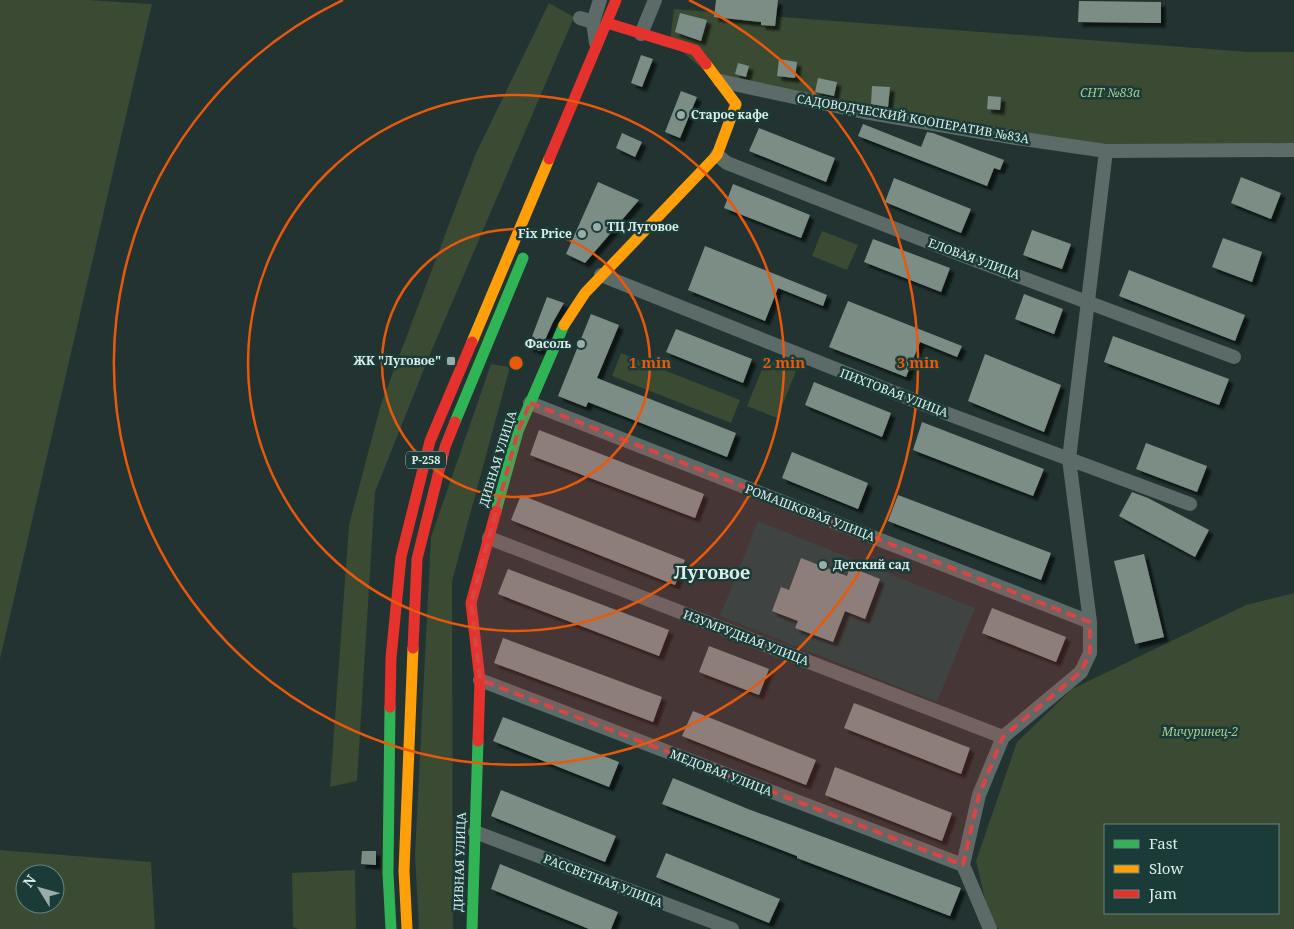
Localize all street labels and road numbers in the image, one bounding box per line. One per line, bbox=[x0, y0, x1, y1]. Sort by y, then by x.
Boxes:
street label: САДОВОДЧЕСКИЙ КООПЕРАТИВ №83А bbox=[796, 90, 1031, 147]
street label: ЕЛОВАЯ УЛИЦА bbox=[926, 234, 1023, 283]
street label: ПИХТОВАЯ УЛИЦА bbox=[837, 364, 951, 421]
street label: ДИВНАЯ УЛИЦА bbox=[475, 408, 520, 509]
road number: Р-258 bbox=[406, 452, 446, 468]
street label: РОМАШКОВАЯ УЛИЦА bbox=[743, 480, 878, 545]
street label: ИЗУМРУДНАЯ УЛИЦА bbox=[681, 606, 812, 670]
street label: МЕДОВАЯ УЛИЦА bbox=[668, 745, 775, 800]
street label: ДИВНАЯ УЛИЦА bbox=[449, 811, 470, 912]
street label: РАССВЕТНАЯ УЛИЦА bbox=[541, 850, 666, 911]

